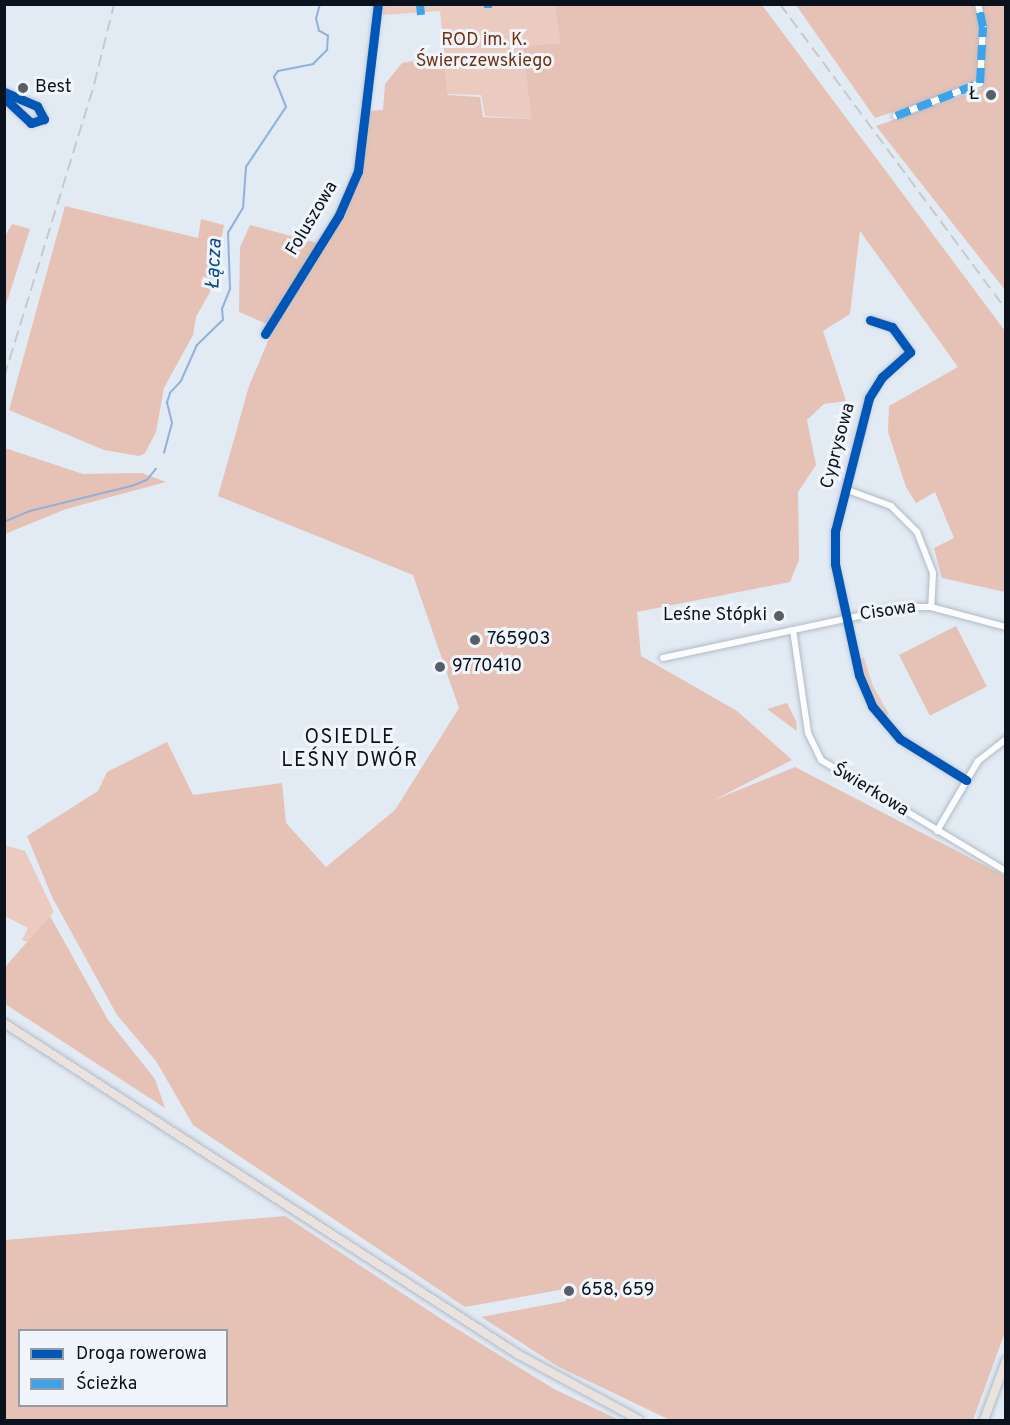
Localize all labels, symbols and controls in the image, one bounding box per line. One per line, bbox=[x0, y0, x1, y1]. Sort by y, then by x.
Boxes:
park label: ROD im. K. Świerczewskiego bbox=[416, 31, 552, 74]
place label: Best bbox=[35, 77, 72, 99]
marker: Best bbox=[16, 81, 30, 95]
place label: Ł bbox=[969, 84, 979, 106]
marker: Ł bbox=[984, 88, 998, 102]
street label: Foluszowa bbox=[282, 178, 344, 260]
water label: Łącza bbox=[202, 238, 228, 290]
street label: Cyprysowa bbox=[817, 401, 861, 491]
street label: Cisowa bbox=[859, 597, 917, 627]
place label: Leśne Stópki bbox=[663, 605, 767, 627]
marker: Leśne Stópki bbox=[772, 609, 786, 623]
place label: 765903 bbox=[487, 629, 550, 651]
marker: 765903 bbox=[468, 633, 482, 647]
place label: 9770410 bbox=[452, 656, 522, 678]
marker: 9770410 bbox=[433, 660, 447, 674]
district label: OSIEDLE LEŚNY DWÓR bbox=[281, 727, 419, 774]
street label: Świerkowa bbox=[828, 760, 912, 822]
place label: 658, 659 bbox=[581, 1280, 655, 1302]
marker: 658, 659 bbox=[562, 1284, 576, 1298]
legend bbox=[18, 1329, 228, 1407]
text: Droga rowerowa bbox=[76, 1343, 207, 1366]
text: Ścieżka bbox=[76, 1373, 137, 1396]

